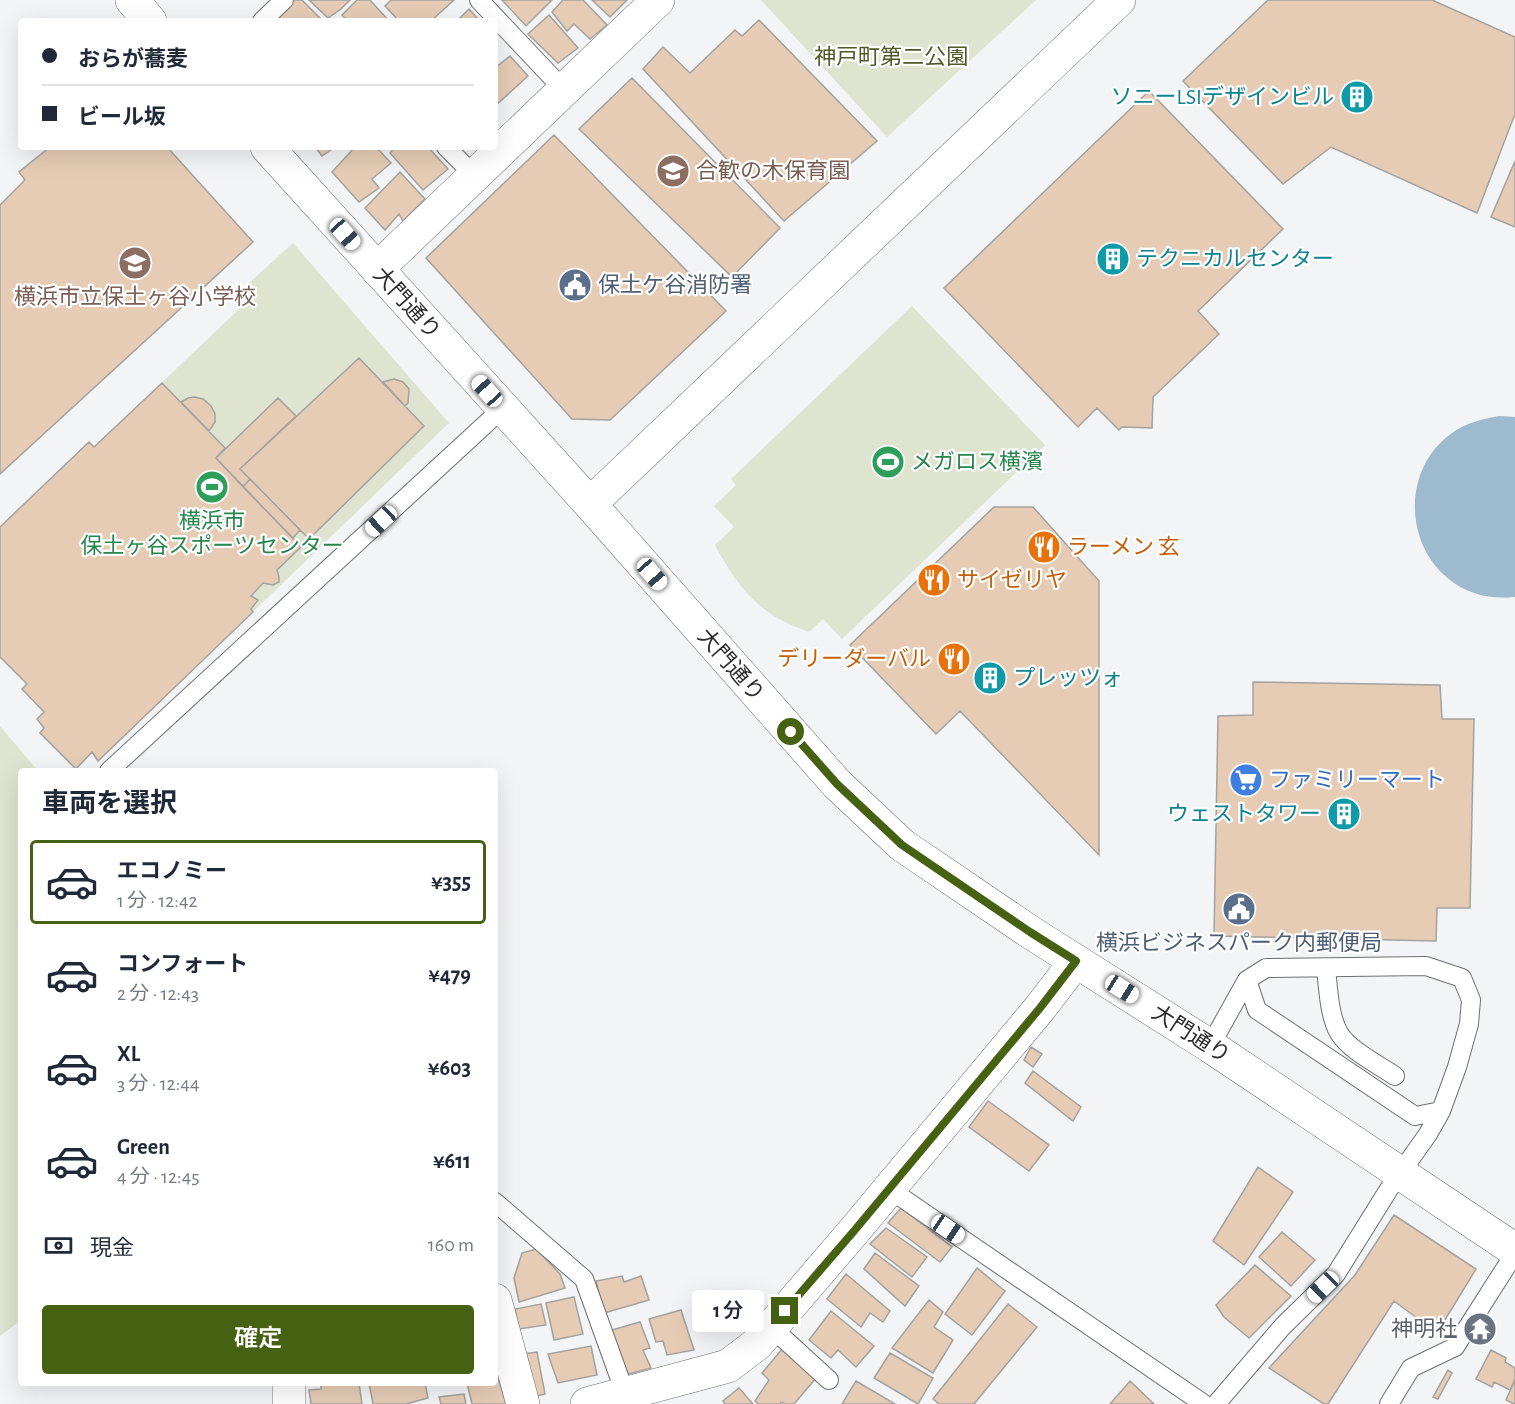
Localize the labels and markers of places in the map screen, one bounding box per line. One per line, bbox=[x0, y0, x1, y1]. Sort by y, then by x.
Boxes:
building icon: ソニーLSIデザインビル bbox=[1339, 79, 1375, 115]
place label: ソニーLSIデザインビル bbox=[1111, 85, 1334, 108]
school or university icon: 合歓の木保育園 bbox=[655, 153, 691, 189]
place label: 合歓の木保育園 bbox=[696, 159, 850, 182]
building icon: テクニカルセンター bbox=[1095, 241, 1131, 277]
school or university icon: 横浜市立保土ヶ谷小学校 bbox=[117, 245, 153, 281]
place label: テクニカルセンター bbox=[1136, 248, 1334, 270]
public building icon: 保土ケ谷消防署 bbox=[557, 267, 593, 303]
place label: 保土ケ谷消防署 bbox=[598, 273, 752, 296]
place label: 横浜市立保土ヶ谷小学校 bbox=[14, 285, 256, 308]
sports icon: メガロス横濱 bbox=[870, 444, 906, 480]
place label: メガロス横濱 bbox=[911, 450, 1043, 473]
sports icon: 横浜市 保土ヶ谷スポーツセンター bbox=[194, 469, 230, 505]
place label: 横浜市 保土ヶ谷スポーツセンター bbox=[80, 509, 344, 557]
restaurant icon: ラーメン 玄 bbox=[1026, 529, 1062, 565]
place label: ラーメン 玄 bbox=[1067, 535, 1180, 558]
restaurant icon: サイゼリヤ bbox=[916, 562, 952, 598]
place label: サイゼリヤ bbox=[957, 568, 1067, 591]
restaurant icon: デリーダーバル bbox=[936, 641, 972, 677]
place label: デリーダーバル bbox=[777, 647, 931, 670]
building icon: プレッツォ bbox=[972, 660, 1008, 696]
place label: プレッツォ bbox=[1013, 666, 1123, 689]
supermarket icon: ファミリーマート bbox=[1228, 762, 1264, 798]
place label: ファミリーマート bbox=[1269, 769, 1445, 791]
building icon: ウェストタワー bbox=[1326, 796, 1362, 832]
place label: ウェストタワー bbox=[1167, 803, 1321, 825]
public building icon: 横浜ビジネスパーク内郵便局 bbox=[1221, 891, 1257, 927]
place label: 横浜ビジネスパーク内郵便局 bbox=[1096, 931, 1382, 954]
temple icon: 神明社 bbox=[1462, 1311, 1498, 1347]
place label: 神明社 bbox=[1391, 1317, 1457, 1340]

